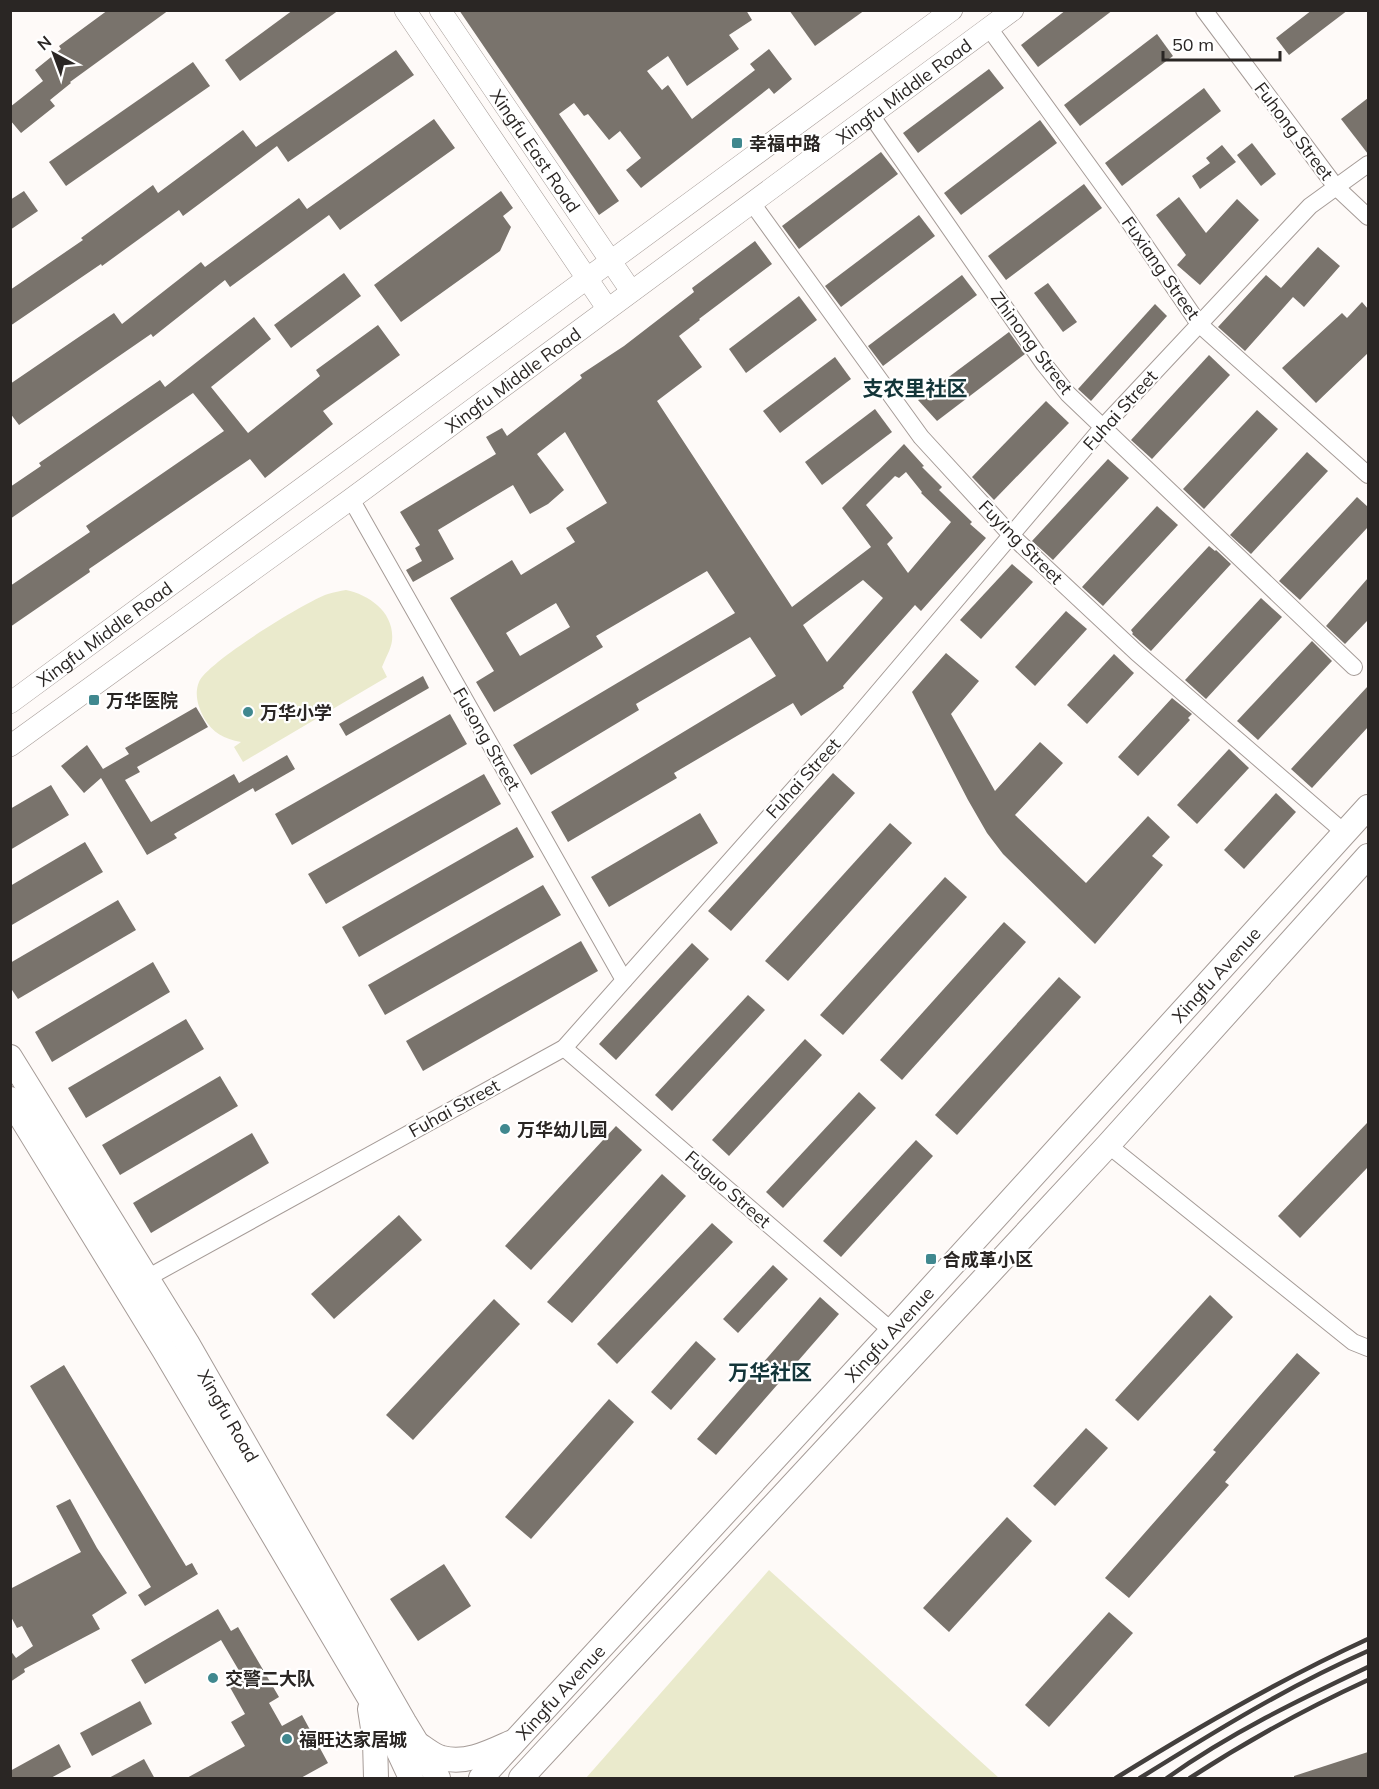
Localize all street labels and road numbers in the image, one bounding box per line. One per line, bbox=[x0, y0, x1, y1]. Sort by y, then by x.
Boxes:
street label: Xingfu Middle Road bbox=[831, 33, 976, 149]
street label: Fuhong Street bbox=[1250, 77, 1338, 185]
street label: Xingfu East Road bbox=[486, 85, 586, 217]
street label: Fuxiang Street bbox=[1117, 212, 1205, 324]
street label: Zhinong Street bbox=[986, 287, 1078, 399]
street label: Xingfu Middle Road bbox=[440, 322, 585, 437]
street label: Fuhai Street bbox=[1078, 365, 1162, 455]
street label: Fuying Street bbox=[974, 495, 1068, 589]
street label: Xingfu Middle Road bbox=[32, 576, 177, 691]
street label: Fusong Street bbox=[448, 683, 526, 795]
street label: Fuhai Street bbox=[761, 733, 845, 823]
street label: Xingfu Avenue bbox=[1167, 922, 1265, 1027]
street label: Fuhai Street bbox=[405, 1074, 503, 1142]
street label: Fuguo Street bbox=[680, 1145, 776, 1233]
street label: Xingfu Avenue bbox=[840, 1281, 938, 1387]
street label: Xingfu Road bbox=[193, 1365, 264, 1466]
street label: Xingfu Avenue bbox=[511, 1639, 610, 1744]

